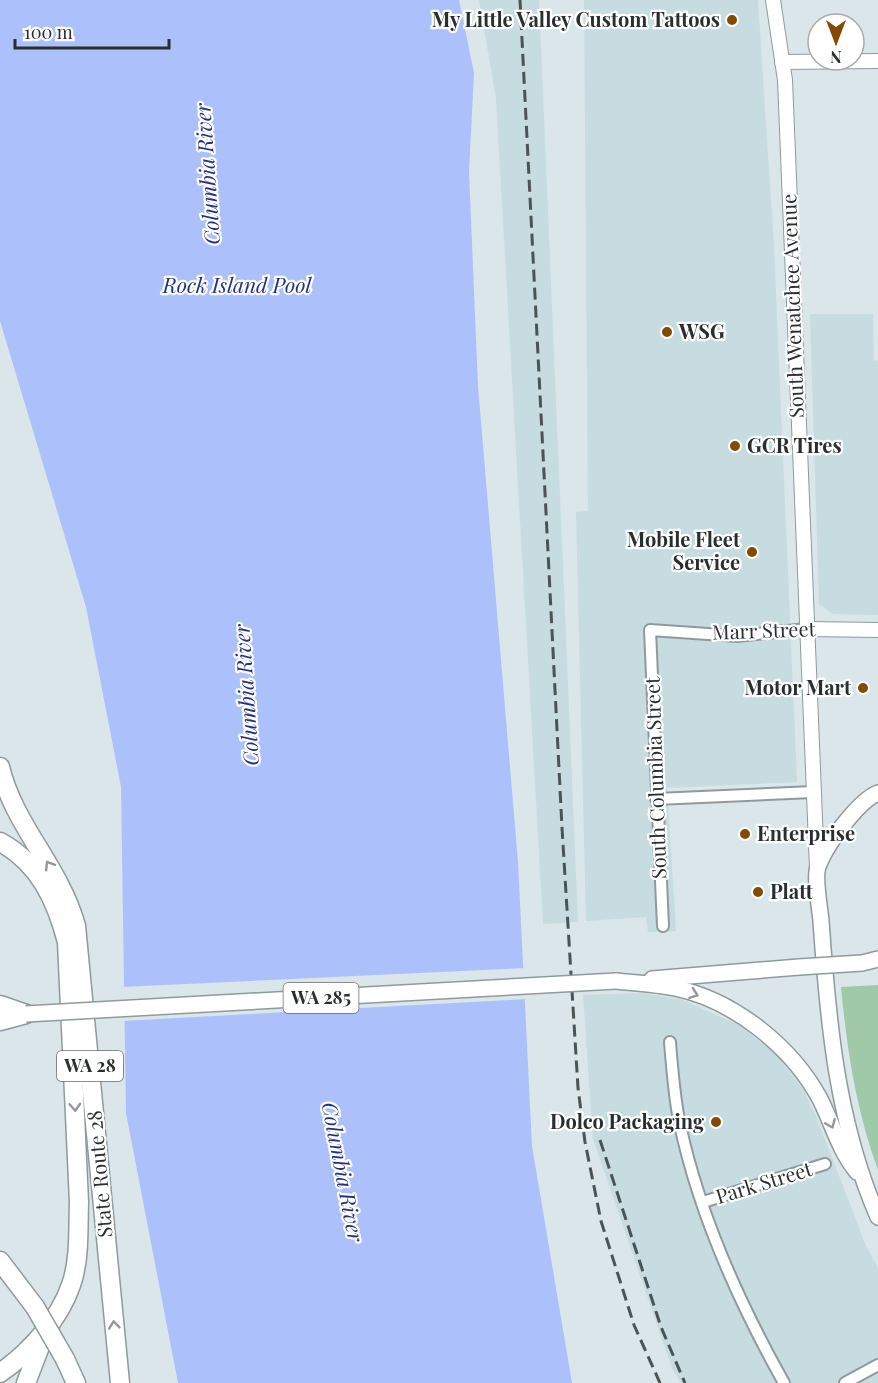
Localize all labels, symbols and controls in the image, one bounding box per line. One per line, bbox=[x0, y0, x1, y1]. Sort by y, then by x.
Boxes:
place label: My Little Valley Custom Tattoos bbox=[432, 5, 720, 32]
scale bar bbox=[15, 12, 170, 50]
north arrow bbox=[806, 12, 866, 72]
marker: My Little Valley Custom Tattoos bbox=[725, 13, 739, 27]
text: 100 m bbox=[24, 20, 73, 44]
text: N bbox=[830, 47, 842, 68]
water label: Columbia River bbox=[187, 101, 225, 246]
street label: South Wenatchee Avenue bbox=[774, 193, 809, 419]
water label: Rock Island Pool bbox=[162, 270, 312, 298]
place label: WSG bbox=[678, 317, 725, 344]
marker: WSG bbox=[660, 325, 674, 339]
place label: GCR Tires bbox=[747, 431, 842, 458]
marker: GCR Tires bbox=[728, 439, 742, 453]
place label: Mobile Fleet Service bbox=[627, 525, 741, 575]
marker: Mobile Fleet Service bbox=[745, 545, 759, 559]
street label: Marr Street bbox=[712, 614, 817, 645]
water label: Columbia River bbox=[226, 622, 264, 767]
place label: Motor Mart bbox=[745, 673, 852, 700]
street label: South Columbia Street bbox=[637, 676, 672, 880]
marker: Motor Mart bbox=[856, 681, 870, 695]
place label: Enterprise bbox=[757, 819, 855, 846]
marker: Enterprise bbox=[738, 827, 752, 841]
one-way arrow bbox=[45, 861, 57, 871]
place label: Platt bbox=[770, 877, 814, 904]
marker: Platt bbox=[751, 885, 765, 899]
road number: WA 285 bbox=[284, 983, 358, 1013]
one-way arrow bbox=[688, 987, 699, 1000]
road number: WA 28 bbox=[57, 1051, 123, 1081]
water label: Columbia River bbox=[317, 1099, 371, 1245]
one-way arrow bbox=[68, 1102, 81, 1111]
place label: Dolco Packaging bbox=[550, 1107, 704, 1134]
street label: State Route 28 bbox=[79, 1109, 118, 1239]
marker: Dolco Packaging bbox=[709, 1115, 723, 1129]
one-way arrow bbox=[824, 1118, 836, 1129]
street label: Park Street bbox=[712, 1154, 816, 1209]
one-way arrow bbox=[108, 1320, 121, 1329]

